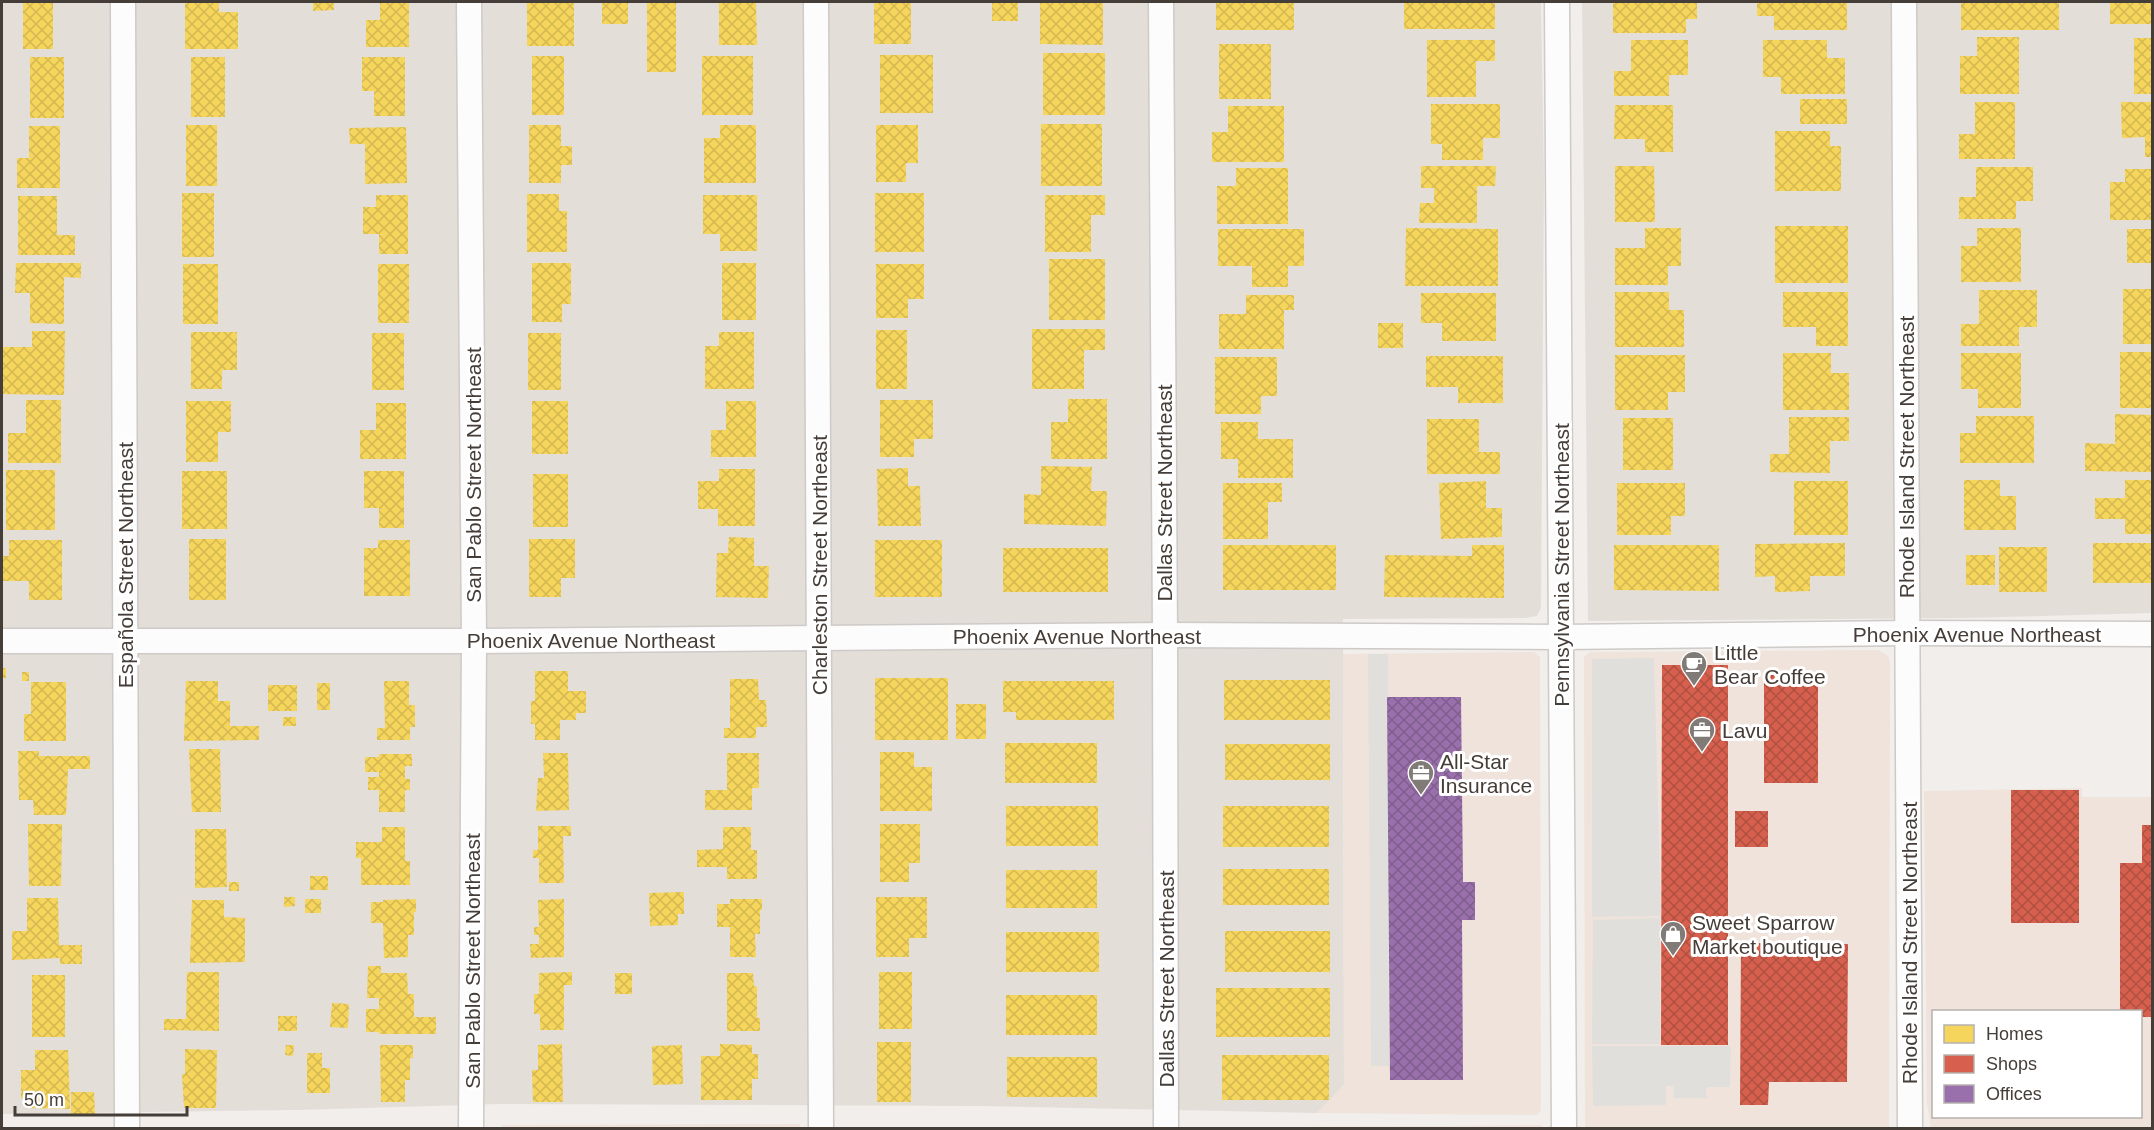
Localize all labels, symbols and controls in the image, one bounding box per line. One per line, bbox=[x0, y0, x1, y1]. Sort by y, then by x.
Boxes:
street label: Rhode Island Street Northeast bbox=[1895, 316, 1918, 598]
street label: San Pablo Street Northeast bbox=[462, 347, 485, 603]
street label: Dallas Street Northeast bbox=[1153, 384, 1176, 602]
street label: Pennsylvania Street Northeast bbox=[1550, 423, 1573, 707]
street label: Charleston Street Northeast bbox=[808, 435, 831, 695]
street label: Española Street Northeast bbox=[114, 442, 137, 688]
street label: Phoenix Avenue Northeast bbox=[1853, 623, 2101, 646]
street label: Phoenix Avenue Northeast bbox=[953, 625, 1201, 648]
street label: Phoenix Avenue Northeast bbox=[467, 629, 715, 652]
place label: Little Bear Coffee bbox=[1714, 641, 1826, 688]
cafe icon: Little Bear Coffee bbox=[1679, 649, 1709, 687]
office icon: Lavu bbox=[1687, 715, 1717, 753]
place label: Lavu bbox=[1722, 719, 1768, 742]
place label: All-Star Insurance bbox=[1440, 750, 1532, 797]
office icon: All-Star Insurance bbox=[1406, 758, 1436, 796]
street label: Rhode Island Street Northeast bbox=[1898, 802, 1921, 1084]
street label: San Pablo Street Northeast bbox=[461, 833, 484, 1089]
street label: Dallas Street Northeast bbox=[1155, 870, 1178, 1088]
place label: Sweet Sparrow Market boutique bbox=[1692, 911, 1843, 958]
shop icon: Sweet Sparrow Market boutique bbox=[1658, 919, 1688, 957]
legend bbox=[1932, 1010, 2142, 1118]
text: Homes bbox=[1986, 1024, 2043, 1044]
text: Shops bbox=[1986, 1054, 2037, 1074]
scale bar bbox=[15, 1079, 188, 1117]
text: Offices bbox=[1986, 1084, 2042, 1104]
text: 50 m bbox=[24, 1090, 64, 1110]

